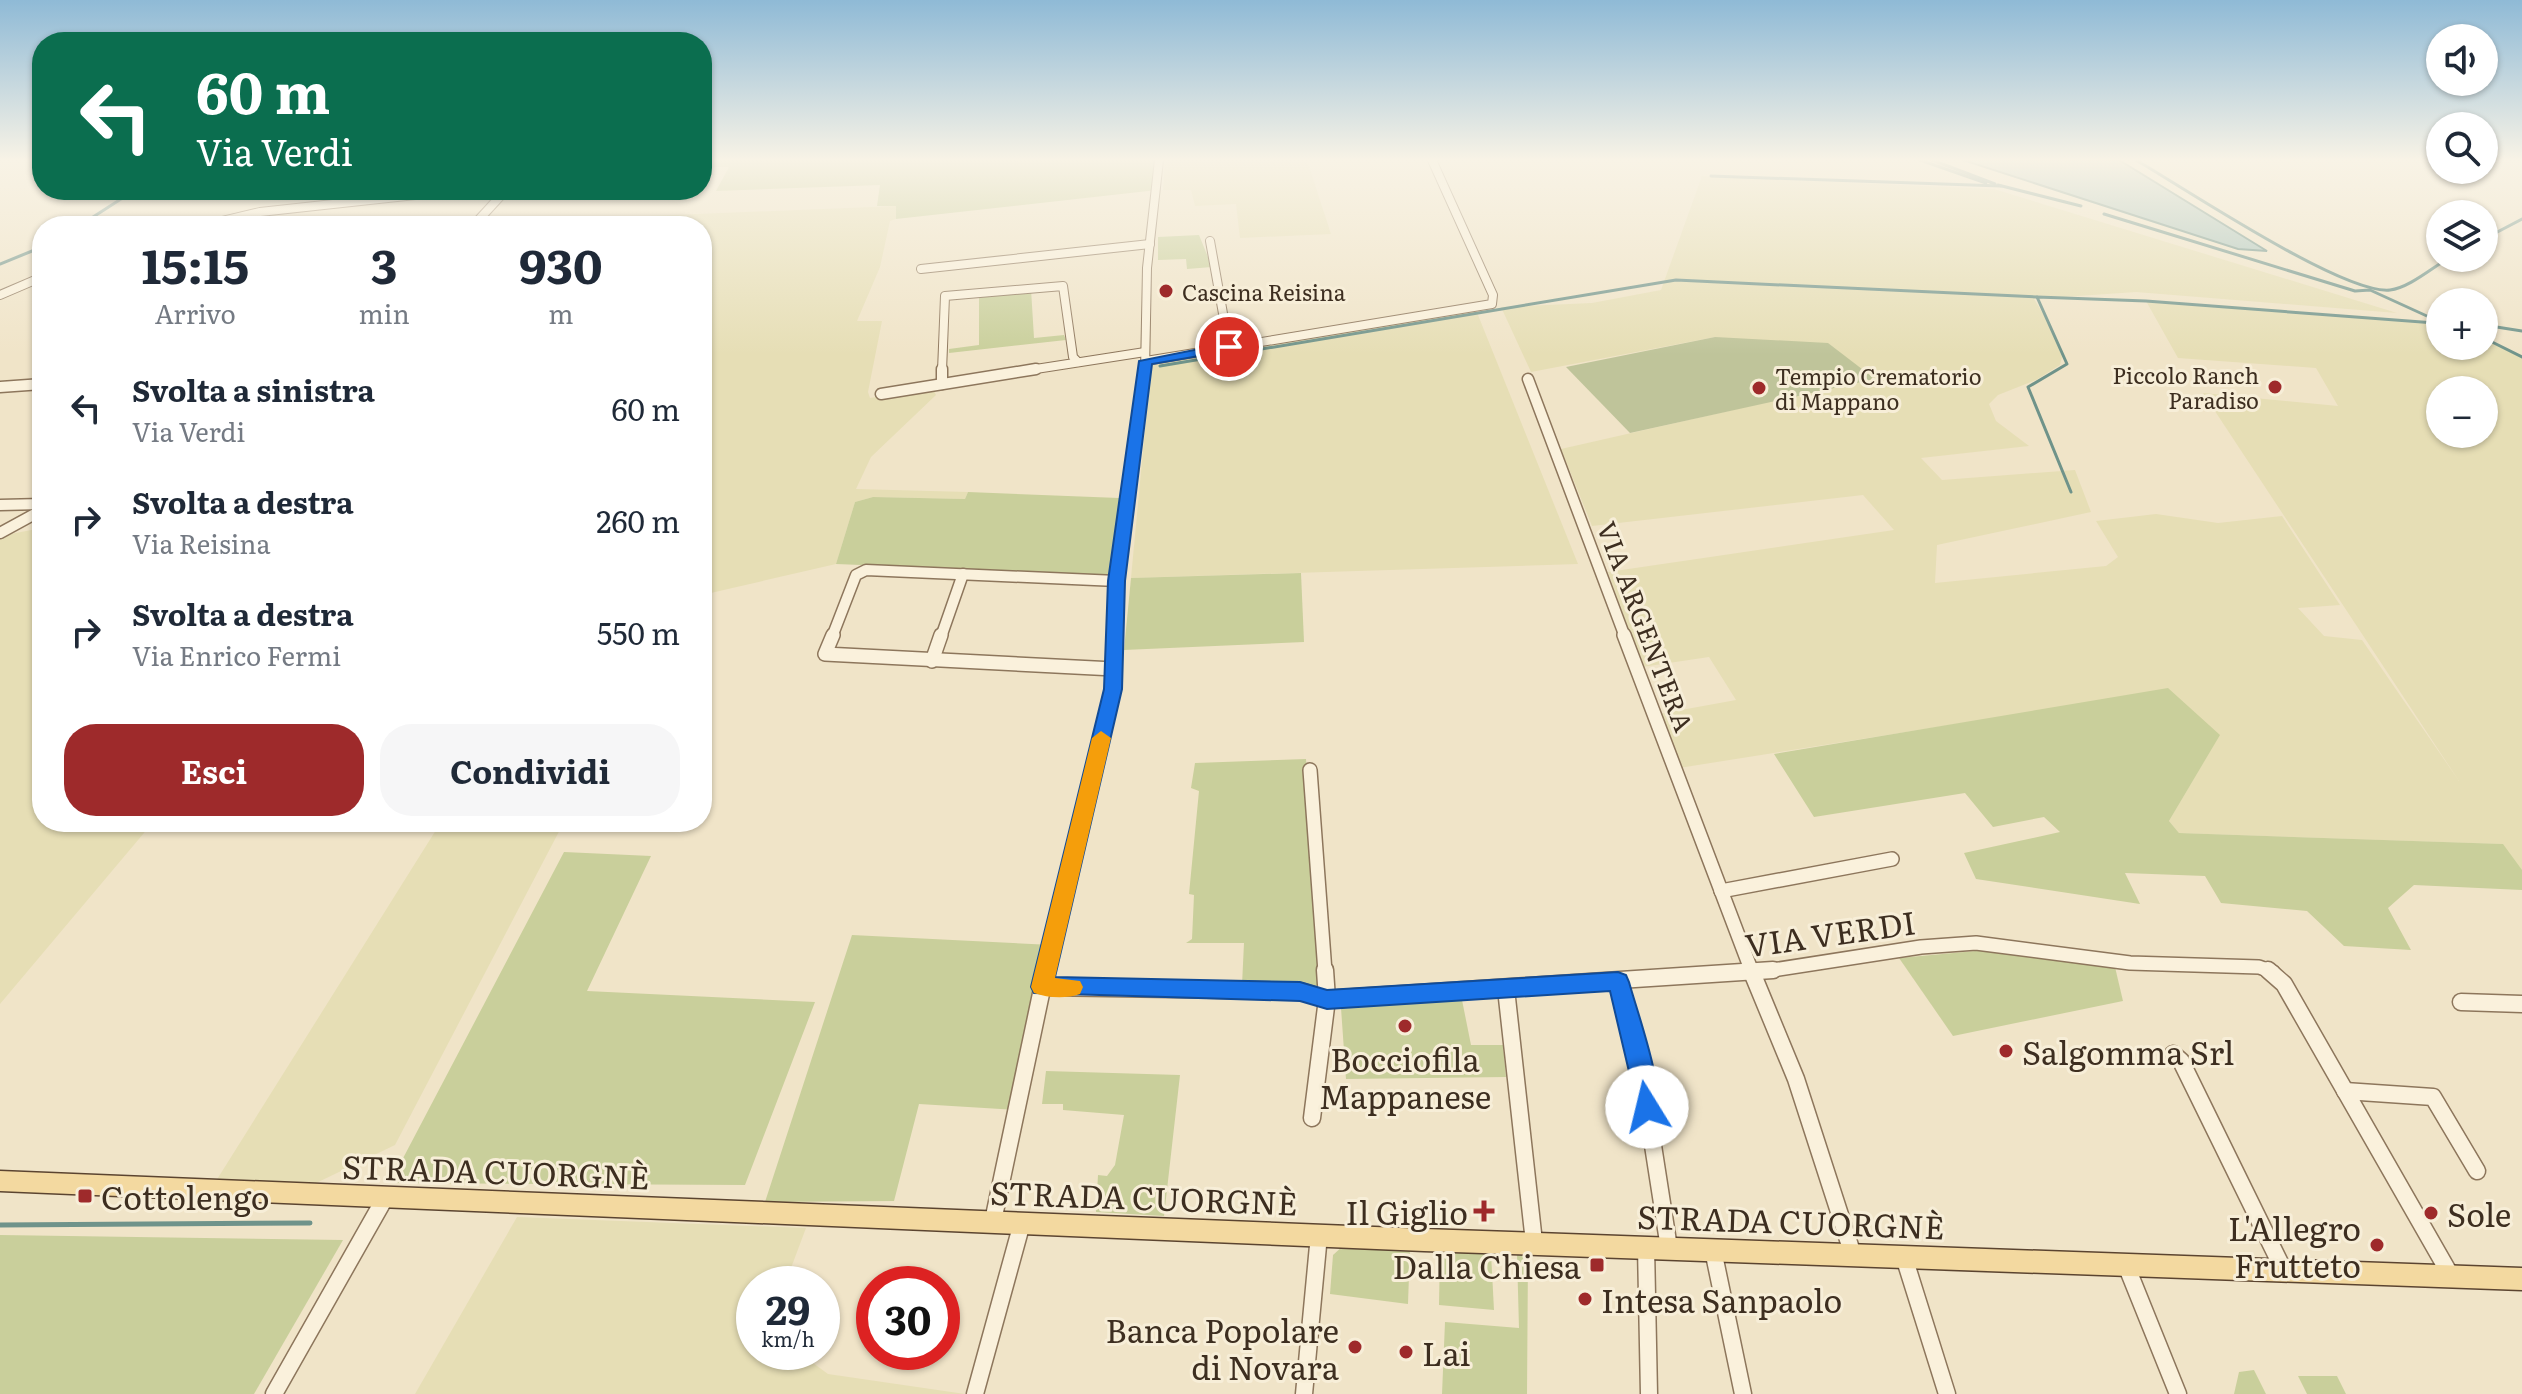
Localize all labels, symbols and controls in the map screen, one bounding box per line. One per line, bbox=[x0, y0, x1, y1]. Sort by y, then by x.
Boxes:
map controls bbox=[2426, 24, 2498, 448]
button: sound bbox=[2426, 24, 2498, 96]
text: 60 m bbox=[196, 48, 330, 131]
icon: left bbox=[64, 64, 168, 168]
button: search bbox=[2426, 112, 2498, 184]
text: Via Verdi bbox=[196, 124, 353, 177]
button: layers bbox=[2426, 200, 2498, 272]
text: 15:15 bbox=[141, 228, 249, 299]
text: 3 bbox=[371, 228, 397, 299]
text: 930 bbox=[519, 228, 603, 299]
place label: Cascina Reisina bbox=[1182, 275, 1346, 308]
marker: Cascina Reisina bbox=[1157, 282, 1175, 300]
button: + bbox=[2426, 288, 2498, 360]
text: Arrivo bbox=[155, 293, 236, 332]
text: min bbox=[359, 293, 410, 332]
text: m bbox=[548, 293, 573, 332]
pin bbox=[1195, 313, 1263, 381]
icon: arrive bbox=[1207, 325, 1251, 369]
place label: Piccolo Ranch Paradiso bbox=[2113, 358, 2259, 416]
place label: Tempio Crematorio di Mappano bbox=[1775, 359, 1982, 417]
text: Svolta a sinistra bbox=[132, 367, 375, 411]
button: − bbox=[2426, 376, 2498, 448]
marker: Piccolo Ranch Paradiso bbox=[2266, 378, 2284, 396]
marker: Tempio Crematorio di Mappano bbox=[1750, 379, 1768, 397]
icon: left bbox=[64, 386, 108, 430]
text: 60 m bbox=[611, 386, 680, 430]
text: Via Verdi bbox=[132, 411, 245, 450]
text: Svolta a destra bbox=[132, 479, 354, 523]
icon: right bbox=[64, 498, 108, 542]
text: 260 m bbox=[596, 498, 680, 542]
street label: VIA ARGENTERA bbox=[1589, 515, 1705, 737]
text: Via Reisina bbox=[132, 523, 271, 562]
text: Svolta a destra bbox=[132, 591, 354, 635]
icon: right bbox=[64, 610, 108, 654]
text: 550 m bbox=[597, 610, 680, 654]
text: Via Enrico Fermi bbox=[132, 635, 341, 674]
button: Esci bbox=[64, 724, 364, 816]
button: Condividi bbox=[380, 724, 680, 816]
street label: VIA VERDI bbox=[1742, 896, 1918, 968]
marker: Bocciofila Mappanese bbox=[1396, 1017, 1414, 1035]
place label: Salgomma Srl bbox=[2022, 1027, 2234, 1075]
place label: Bocciofila Mappanese bbox=[1319, 1034, 1491, 1119]
marker: Salgomma Srl bbox=[1997, 1042, 2015, 1060]
position arrow bbox=[1605, 1065, 1689, 1149]
street label: STRADA CUORGNÈ bbox=[342, 1141, 650, 1199]
street label: STRADA CUORGNÈ bbox=[990, 1167, 1298, 1225]
place label: Cottolengo bbox=[101, 1172, 269, 1220]
marker: Cottolengo bbox=[76, 1187, 94, 1205]
place label: Il Giglio bbox=[1345, 1187, 1468, 1235]
place label: Sole bbox=[2447, 1189, 2511, 1237]
street label: STRADA CUORGNÈ bbox=[1637, 1191, 1945, 1249]
marker: Il Giglio bbox=[1475, 1202, 1493, 1220]
place label: L'Allegro Frutteto bbox=[2228, 1203, 2361, 1288]
marker: Sole bbox=[2422, 1204, 2440, 1222]
marker: L'Allegro Frutteto bbox=[2368, 1236, 2386, 1254]
place label: Dalla Chiesa bbox=[1392, 1241, 1582, 1289]
marker: Dalla Chiesa bbox=[1588, 1256, 1606, 1274]
speed limit sign: 30 bbox=[856, 1266, 960, 1370]
place label: Intesa Sanpaolo bbox=[1601, 1275, 1842, 1323]
text: 29 bbox=[766, 1278, 810, 1337]
marker: Intesa Sanpaolo bbox=[1576, 1290, 1594, 1308]
place label: Banca Popolare di Novara bbox=[1106, 1305, 1340, 1390]
text: km/h bbox=[761, 1323, 815, 1353]
place label: Lai bbox=[1422, 1328, 1470, 1376]
marker: Banca Popolare di Novara bbox=[1346, 1338, 1364, 1356]
marker: Lai bbox=[1397, 1343, 1415, 1361]

